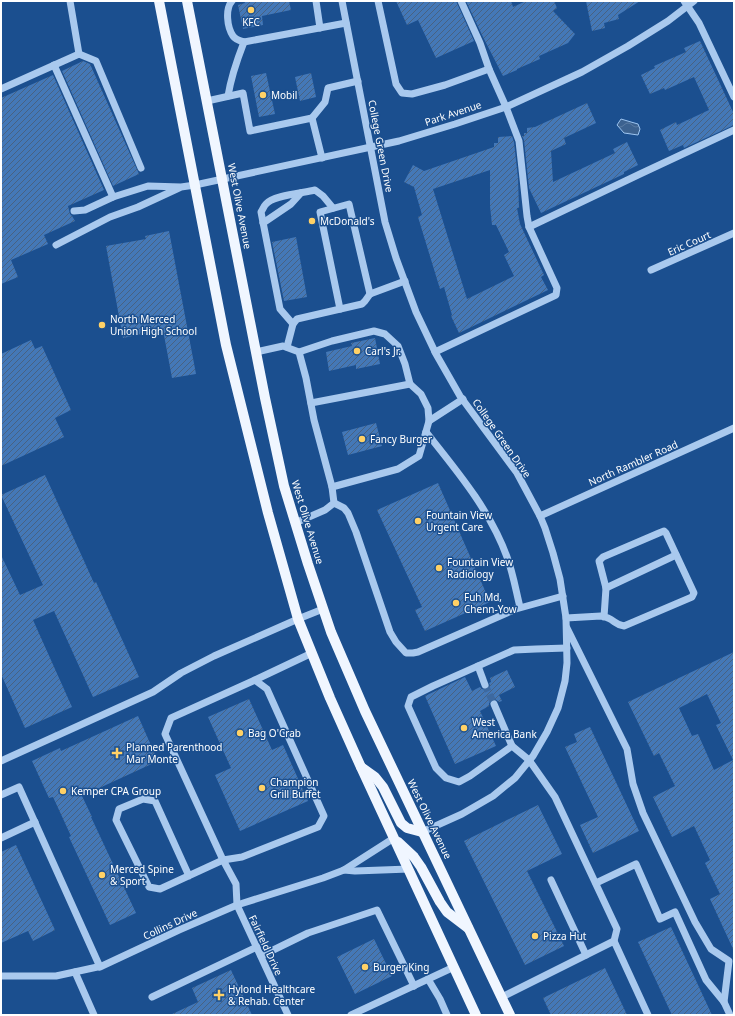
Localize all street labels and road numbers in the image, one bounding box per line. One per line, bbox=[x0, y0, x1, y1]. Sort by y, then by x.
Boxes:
street label: Park Avenue bbox=[423, 97, 483, 129]
street label: College Green Drive bbox=[365, 99, 397, 194]
street label: West Olive Avenue bbox=[225, 162, 255, 250]
street label: Eric Court bbox=[665, 227, 713, 259]
street label: College Green Drive bbox=[469, 396, 535, 481]
street label: North Rambler Road bbox=[586, 437, 680, 489]
street label: West Olive Avenue bbox=[289, 478, 328, 566]
street label: West Olive Avenue bbox=[405, 777, 456, 862]
street label: Collins Drive bbox=[141, 905, 200, 943]
street label: Fairfield Drive bbox=[246, 912, 286, 978]

